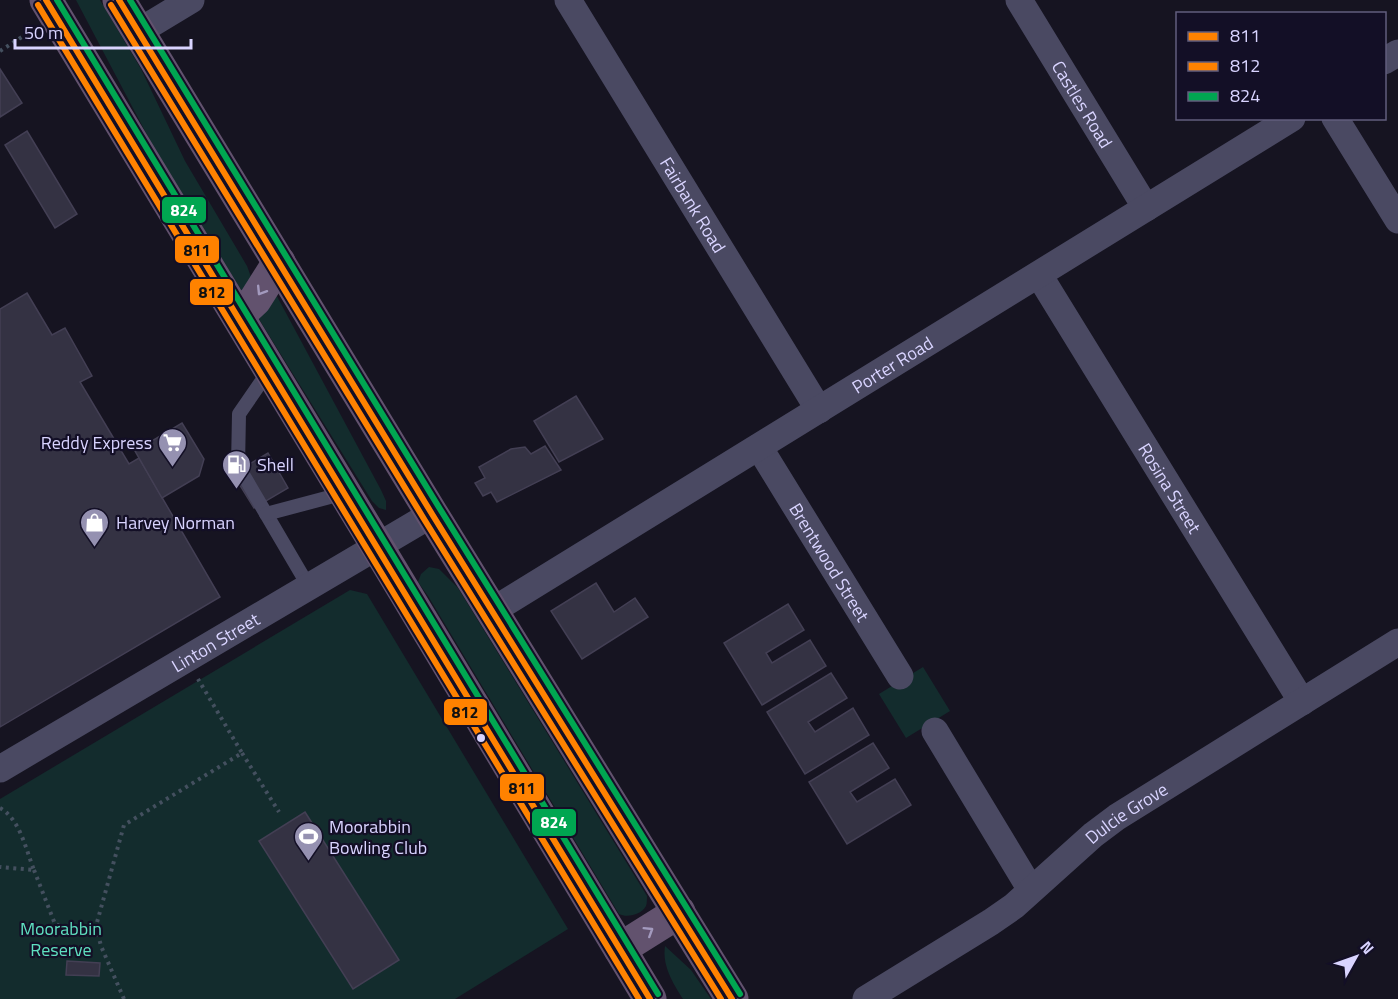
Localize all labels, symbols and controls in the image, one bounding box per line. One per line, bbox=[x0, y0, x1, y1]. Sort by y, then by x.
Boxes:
scale bar bbox=[15, 12, 190, 50]
legend bbox=[1176, 12, 1386, 120]
text: 50 m bbox=[24, 19, 63, 46]
text: 811 bbox=[1230, 22, 1260, 49]
text: 812 bbox=[1230, 52, 1260, 79]
street label: Castles Road bbox=[1045, 55, 1120, 153]
text: 824 bbox=[1230, 82, 1260, 109]
street label: Fairbank Road bbox=[654, 152, 733, 258]
line badge: 824 bbox=[161, 196, 207, 224]
text: 824 bbox=[171, 198, 197, 222]
line badge: 811 bbox=[174, 235, 220, 264]
text: 811 bbox=[184, 238, 210, 262]
line badge: 812 bbox=[189, 278, 234, 306]
text: 812 bbox=[199, 280, 225, 304]
one-way arrow bbox=[257, 284, 268, 295]
street label: Porter Road bbox=[846, 329, 938, 400]
supermarket icon: Reddy Express bbox=[157, 426, 189, 468]
place label: Reddy Express bbox=[41, 429, 152, 456]
street label: Rosina Street bbox=[1132, 437, 1209, 539]
fuel station icon: Shell bbox=[220, 448, 252, 490]
place label: Shell bbox=[257, 451, 294, 478]
street label: Brentwood Street bbox=[783, 497, 877, 627]
shop icon: Harvey Norman bbox=[79, 506, 111, 548]
place label: Harvey Norman bbox=[116, 509, 235, 536]
street label: Linton Street bbox=[166, 605, 265, 678]
line badge: 812 bbox=[443, 698, 488, 726]
text: 812 bbox=[452, 700, 478, 724]
unlabelled marker bbox=[475, 732, 487, 744]
line badge: 811 bbox=[499, 773, 545, 802]
street label: Dulcie Grove bbox=[1079, 775, 1173, 850]
text: 811 bbox=[509, 776, 535, 800]
line badge: 824 bbox=[531, 808, 577, 837]
text: 824 bbox=[541, 810, 567, 834]
place label: Moorabbin Bowling Club bbox=[329, 813, 427, 861]
sports icon: Moorabbin Bowling Club bbox=[292, 820, 324, 862]
park label: Moorabbin Reserve bbox=[20, 915, 102, 963]
one-way arrow bbox=[643, 926, 653, 938]
north arrow bbox=[1326, 927, 1386, 987]
text: N bbox=[1355, 935, 1380, 959]

